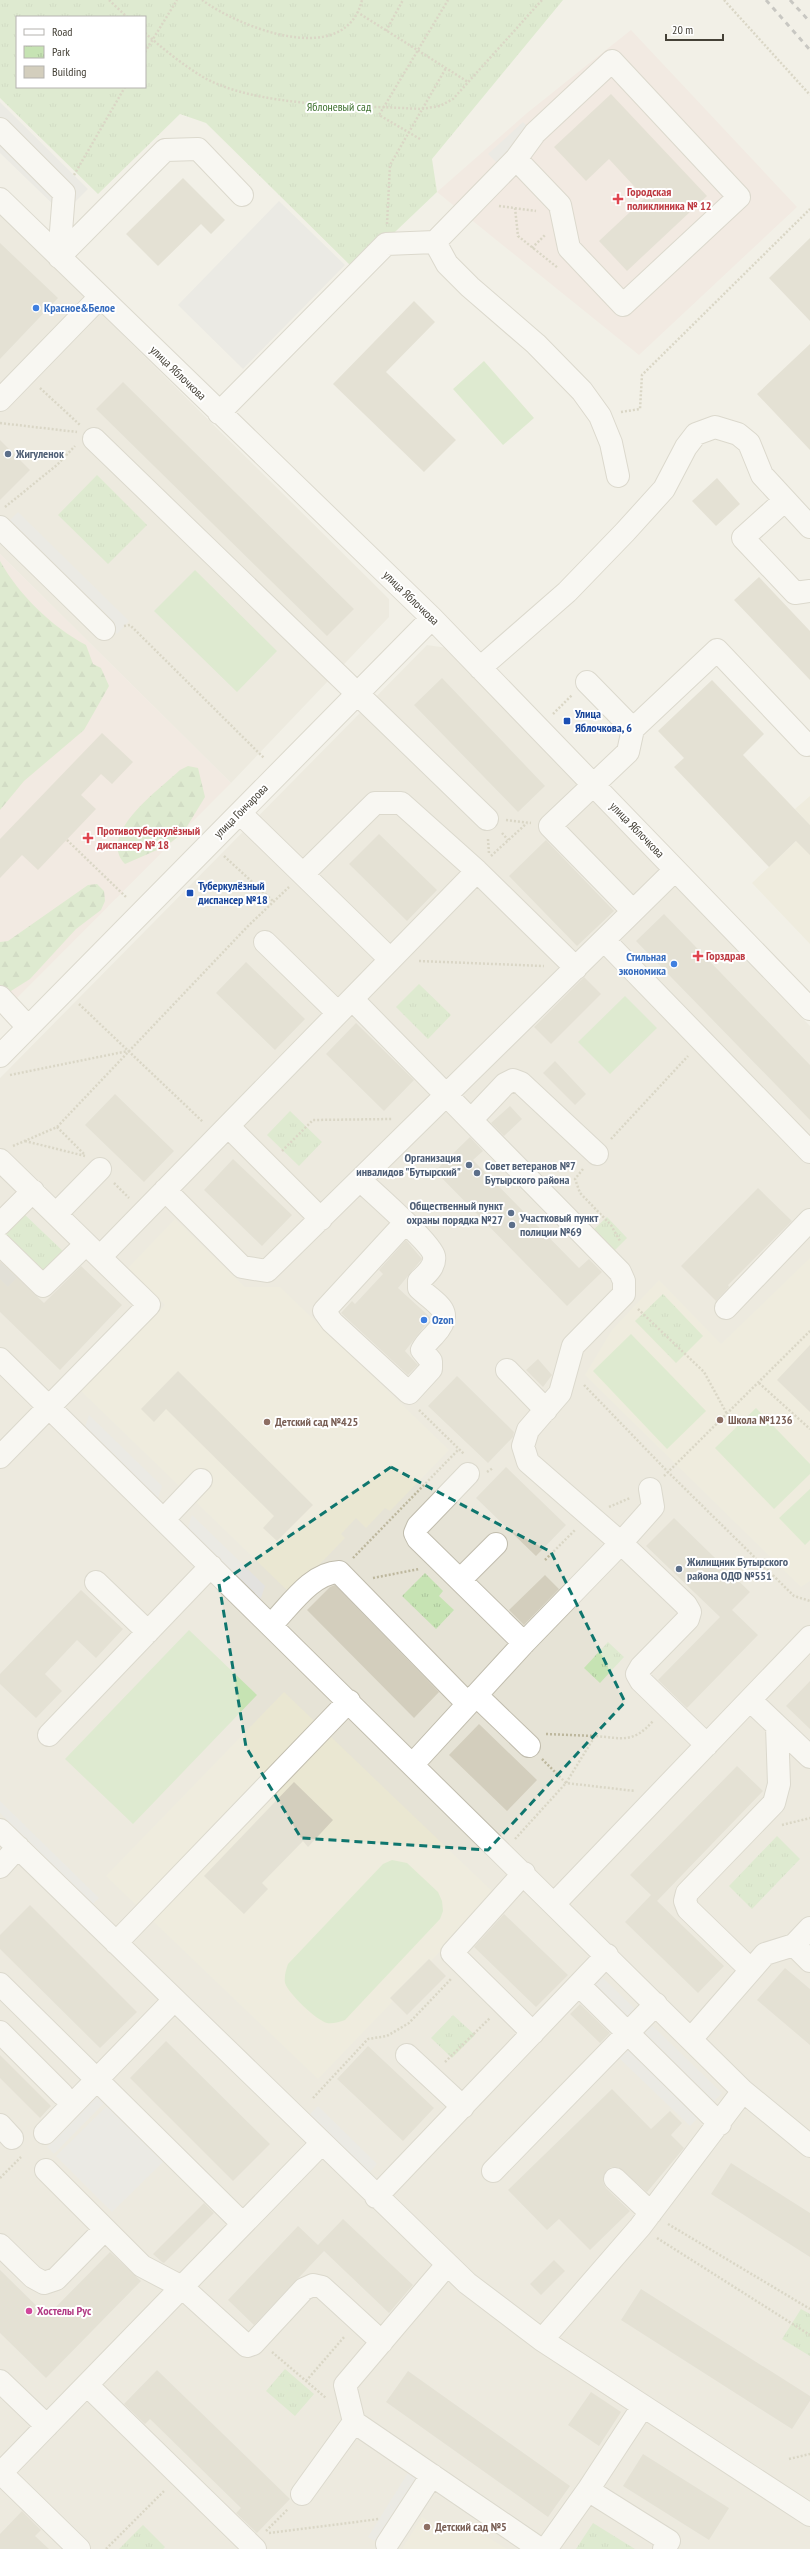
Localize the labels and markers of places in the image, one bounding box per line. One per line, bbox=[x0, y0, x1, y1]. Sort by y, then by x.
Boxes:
place label: Городская поликлиника № 12 bbox=[627, 184, 711, 213]
marker: Городская поликлиника № 12 bbox=[612, 193, 624, 205]
place label: Красное&Белое bbox=[44, 300, 115, 315]
marker: Красное&Белое bbox=[31, 303, 41, 313]
place label: Жигуленок bbox=[15, 446, 64, 461]
marker: Жигуленок bbox=[3, 449, 13, 459]
place label: Улица Яблочкова, 6 bbox=[574, 706, 632, 735]
marker: Улица Яблочкова, 6 bbox=[562, 716, 572, 726]
place label: Противотуберкулёзный диспансер № 18 bbox=[96, 823, 200, 852]
marker: Противотуберкулёзный диспансер № 18 bbox=[82, 832, 94, 844]
place label: Туберкулёзный диспансер №18 bbox=[197, 878, 268, 907]
marker: Туберкулёзный диспансер №18 bbox=[185, 888, 195, 898]
place label: Горздрав bbox=[706, 948, 745, 963]
place label: Стильная экономика bbox=[619, 949, 666, 978]
marker: Горздрав bbox=[693, 951, 703, 961]
marker: Стильная экономика bbox=[669, 959, 679, 969]
place label: Организация инвалидов "Бутырский" bbox=[356, 1150, 461, 1179]
place label: Совет ветеранов №7 Бутырского района bbox=[485, 1158, 576, 1187]
marker: Организация инвалидов "Бутырский" bbox=[464, 1160, 474, 1170]
marker: Совет ветеранов №7 Бутырского района bbox=[472, 1168, 482, 1178]
place label: Общественный пункт охраны порядка №27 bbox=[406, 1198, 504, 1227]
marker: Общественный пункт охраны порядка №27 bbox=[506, 1208, 516, 1218]
place label: Участковый пункт полиции №69 bbox=[519, 1210, 599, 1239]
marker: Участковый пункт полиции №69 bbox=[507, 1220, 517, 1230]
place label: Ozon bbox=[432, 1312, 454, 1327]
marker: Ozon bbox=[419, 1315, 429, 1325]
place label: Школа №1236 bbox=[728, 1412, 793, 1427]
place label: Детский сад №425 bbox=[275, 1414, 358, 1429]
marker: Школа №1236 bbox=[715, 1415, 725, 1425]
marker: Детский сад №425 bbox=[262, 1417, 272, 1427]
place label: Жилищник Бутырского района ОДФ №551 bbox=[686, 1554, 789, 1583]
marker: Жилищник Бутырского района ОДФ №551 bbox=[674, 1564, 684, 1574]
place label: Хостелы Рус bbox=[37, 2303, 92, 2318]
marker: Хостелы Рус bbox=[24, 2306, 34, 2316]
place label: Детский сад №5 bbox=[435, 2519, 507, 2534]
marker: Детский сад №5 bbox=[422, 2522, 432, 2532]

